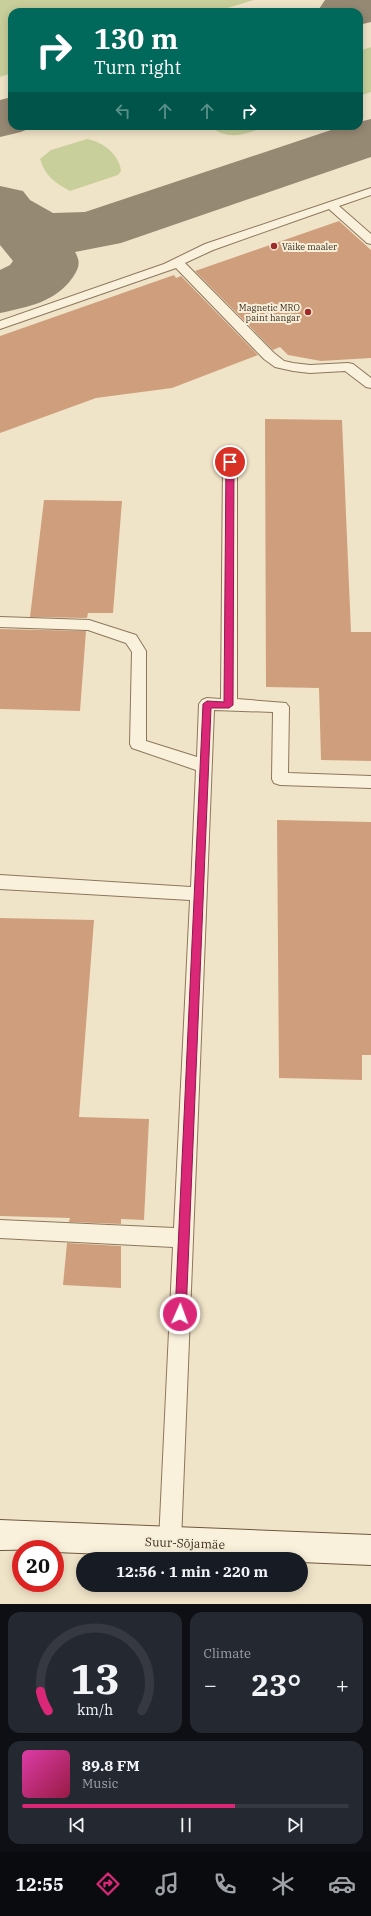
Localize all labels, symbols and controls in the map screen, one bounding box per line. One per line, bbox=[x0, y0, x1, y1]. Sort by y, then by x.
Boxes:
text: 130 m bbox=[94, 20, 178, 57]
icon: right bbox=[28, 24, 80, 76]
text: Turn right bbox=[94, 56, 181, 79]
icon: left bbox=[112, 100, 134, 122]
icon: ahead bbox=[154, 100, 176, 122]
icon: ahead bbox=[196, 100, 218, 122]
icon: right bbox=[238, 100, 260, 122]
marker: Väike maaler bbox=[269, 241, 279, 251]
place label: Väike maaler bbox=[282, 241, 337, 252]
place label: Magnetic MRO paint hangar bbox=[239, 302, 300, 323]
marker: Magnetic MRO paint hangar bbox=[303, 307, 313, 317]
pin bbox=[213, 445, 247, 479]
icon: arrive bbox=[219, 451, 241, 473]
position arrow bbox=[159, 1293, 201, 1335]
street label: Suur-Sõjamäe bbox=[145, 1534, 225, 1552]
speed limit sign: 20 bbox=[12, 1540, 64, 1592]
text: 12:56 · 1 min · 220 m bbox=[116, 1562, 268, 1581]
text: Climate bbox=[204, 1645, 251, 1662]
text: 13 bbox=[70, 1650, 120, 1704]
text: 23° bbox=[251, 1665, 301, 1704]
text: − bbox=[204, 1670, 217, 1699]
text: + bbox=[336, 1670, 349, 1699]
text: km/h bbox=[77, 1699, 113, 1718]
text: 89.8 FM bbox=[82, 1756, 140, 1775]
text: Music bbox=[82, 1775, 119, 1792]
icon: previous bbox=[66, 1814, 88, 1836]
icon: pause bbox=[175, 1814, 197, 1836]
icon: next bbox=[284, 1814, 306, 1836]
icon: directions bbox=[94, 1870, 122, 1898]
icon: music bbox=[153, 1870, 181, 1898]
icon: phone bbox=[211, 1870, 239, 1898]
icon: climate bbox=[269, 1870, 297, 1898]
icon: car bbox=[328, 1870, 356, 1898]
text: 12:55 bbox=[15, 1873, 64, 1896]

